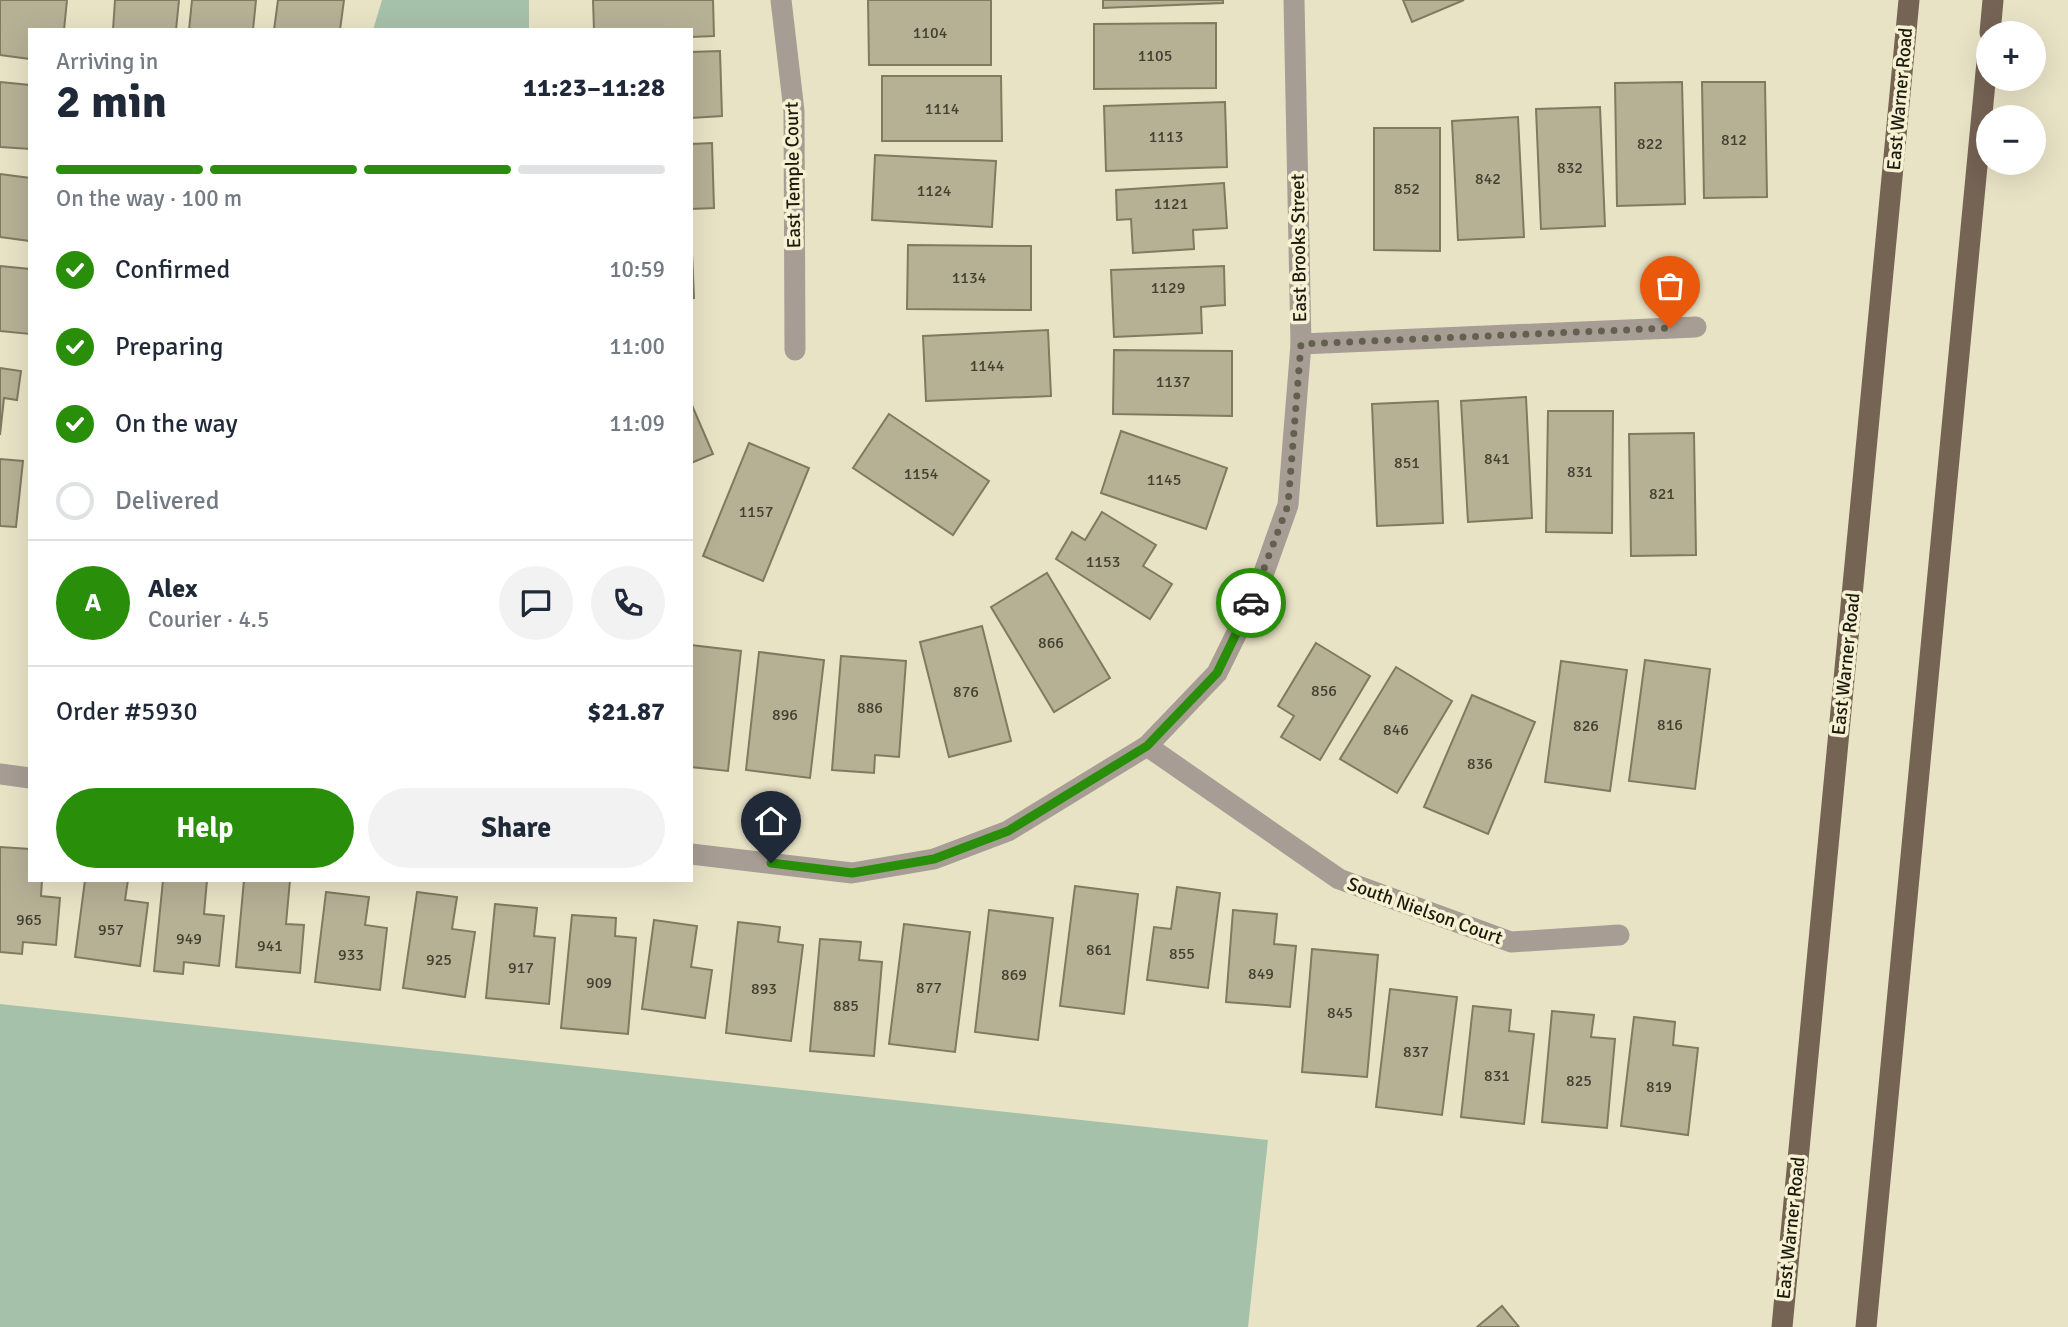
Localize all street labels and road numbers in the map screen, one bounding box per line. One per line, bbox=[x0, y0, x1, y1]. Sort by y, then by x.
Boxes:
street label: East Warner Road bbox=[1882, 27, 1918, 171]
street label: East Temple Court bbox=[780, 101, 806, 249]
street label: East Brooks Street bbox=[1286, 173, 1312, 322]
street label: East Warner Road bbox=[1827, 592, 1865, 736]
street label: South Nielson Court bbox=[1344, 872, 1506, 950]
street label: East Warner Road bbox=[1772, 1156, 1810, 1300]

